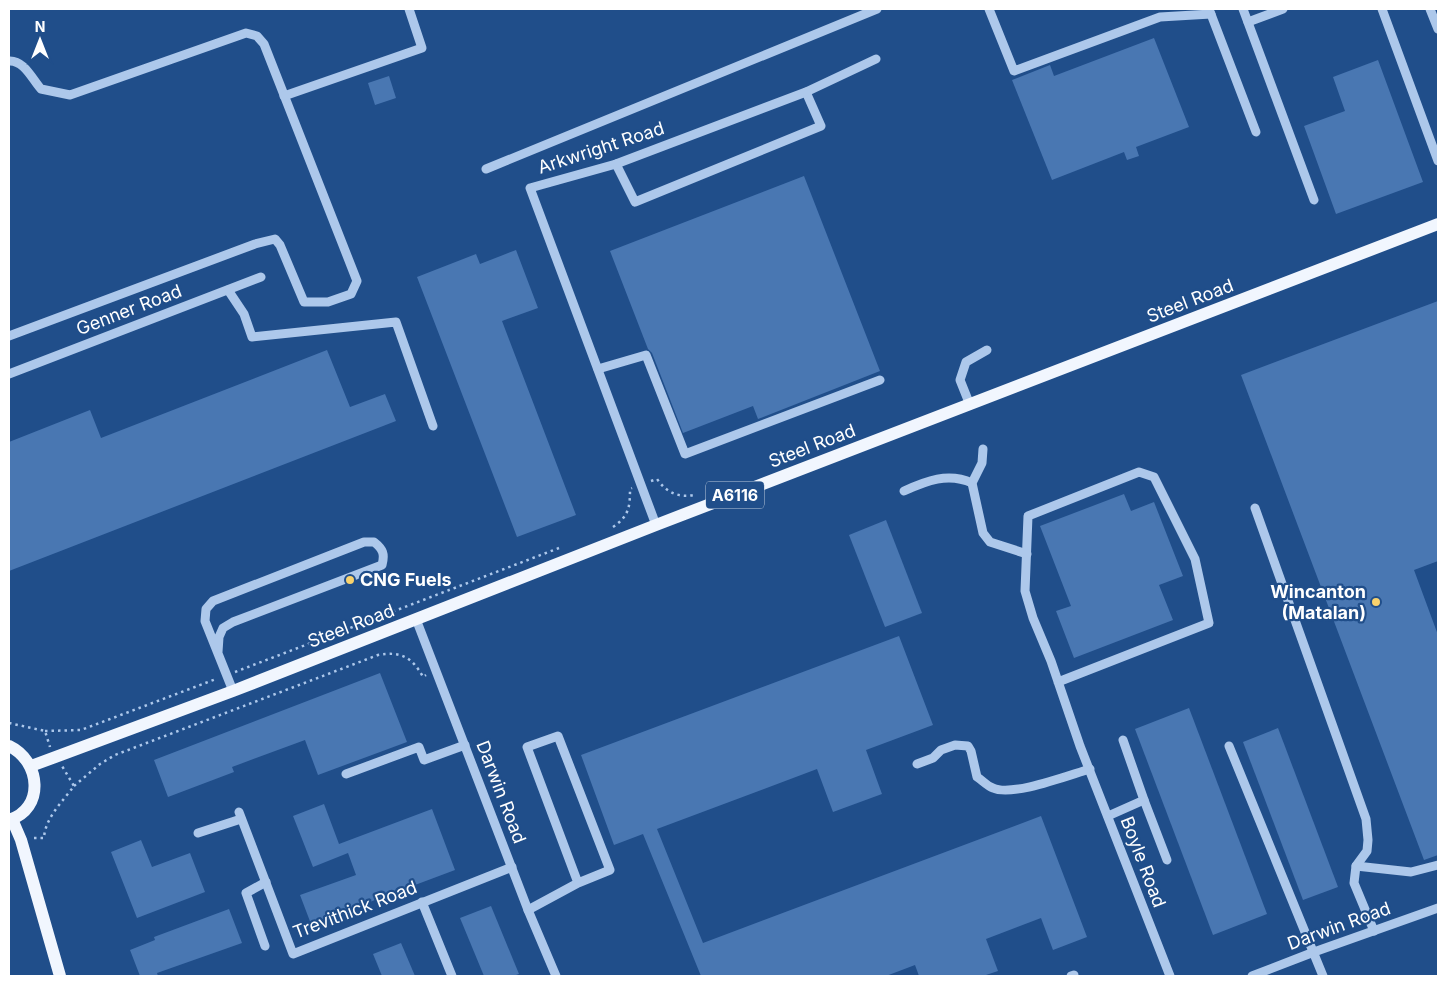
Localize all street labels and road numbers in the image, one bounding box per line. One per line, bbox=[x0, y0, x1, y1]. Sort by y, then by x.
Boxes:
street label: Arkwright Road bbox=[535, 117, 667, 178]
street label: Steel Road bbox=[1144, 274, 1236, 327]
street label: Genner Road bbox=[73, 280, 184, 339]
street label: Steel Road bbox=[766, 419, 858, 472]
road number: A6116 bbox=[706, 482, 764, 508]
street label: Steel Road bbox=[305, 599, 397, 652]
street label: Darwin Road bbox=[472, 738, 531, 846]
street label: Boyle Road bbox=[1117, 813, 1170, 910]
street label: Trevithick Road bbox=[290, 876, 420, 943]
street label: Darwin Road bbox=[1284, 897, 1393, 954]

